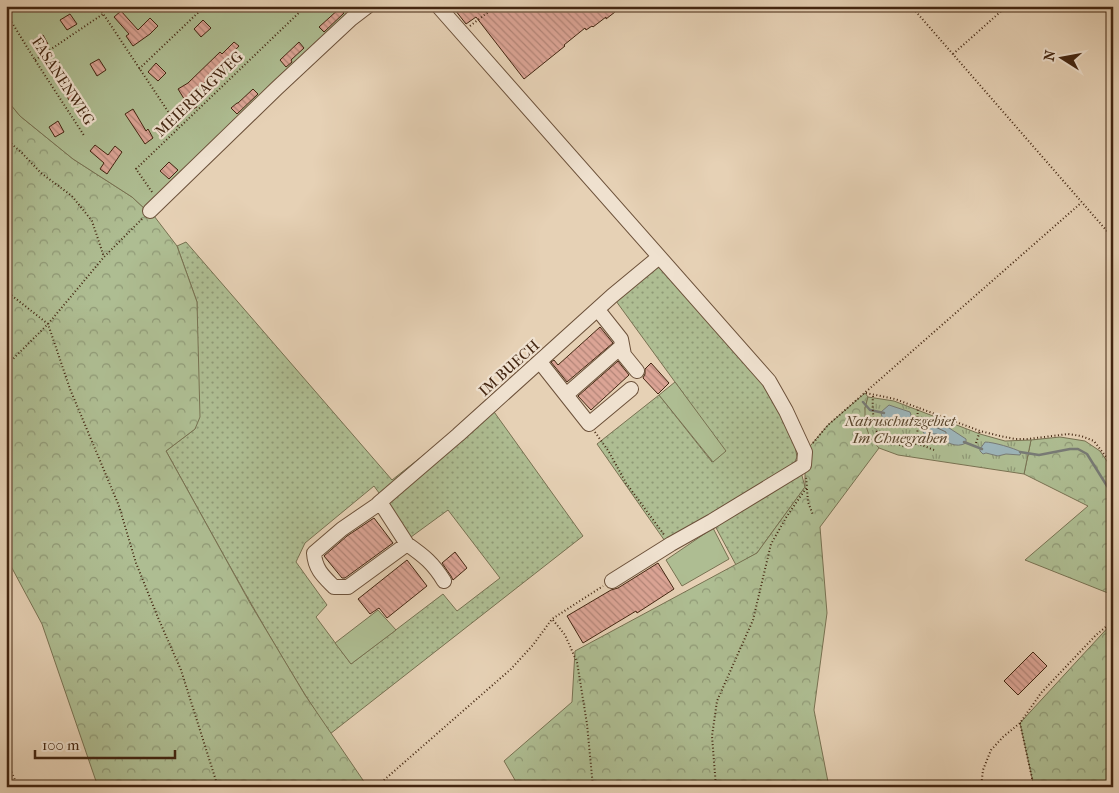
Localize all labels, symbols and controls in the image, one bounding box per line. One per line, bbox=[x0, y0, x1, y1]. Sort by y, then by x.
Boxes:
north arrow bbox=[1036, 32, 1086, 82]
street label: FASANENWEG bbox=[28, 34, 98, 129]
street label: MEIERHAGWEG bbox=[151, 47, 247, 140]
text: N bbox=[1040, 48, 1059, 62]
street label: IM BUECH bbox=[475, 336, 543, 400]
park label: Natruschutzgebiet Im Chuegraben bbox=[844, 412, 957, 447]
scale bar bbox=[35, 728, 175, 760]
text: 100 m bbox=[42, 736, 80, 754]

